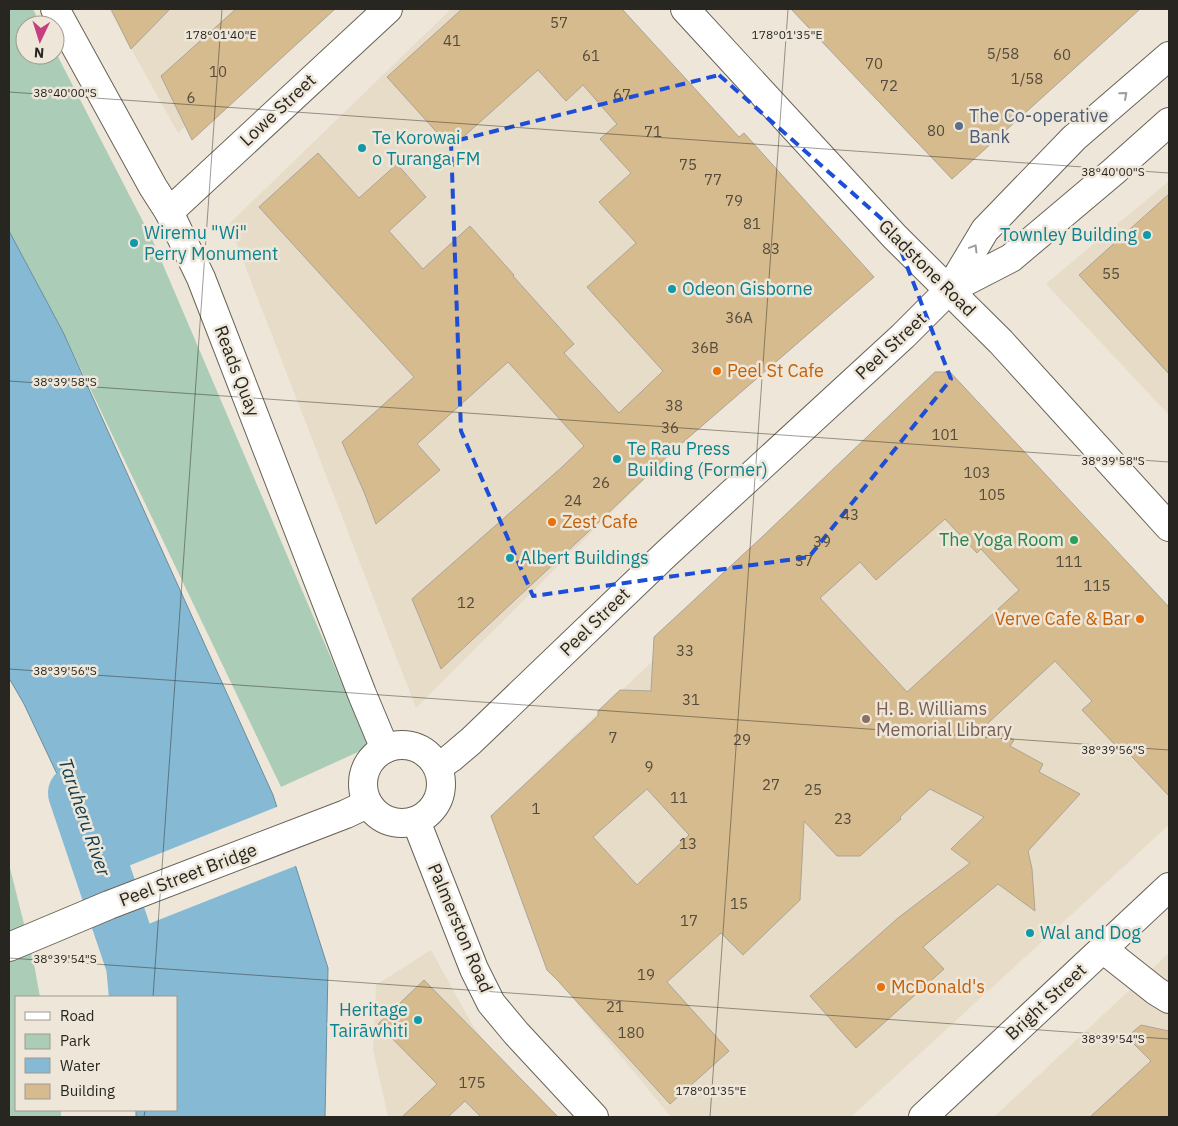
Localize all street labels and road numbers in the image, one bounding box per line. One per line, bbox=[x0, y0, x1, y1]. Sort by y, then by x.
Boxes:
street label: Lowe Street bbox=[235, 68, 321, 151]
street label: Gladstone Road bbox=[874, 214, 981, 321]
street label: Peel Street bbox=[850, 307, 931, 384]
street label: Reads Quay bbox=[210, 322, 265, 420]
street label: Peel Street bbox=[555, 583, 635, 661]
street label: Peel Street Bridge bbox=[116, 838, 260, 911]
street label: Palmerston Road bbox=[423, 860, 498, 996]
street label: Bright Street bbox=[1000, 958, 1091, 1045]

